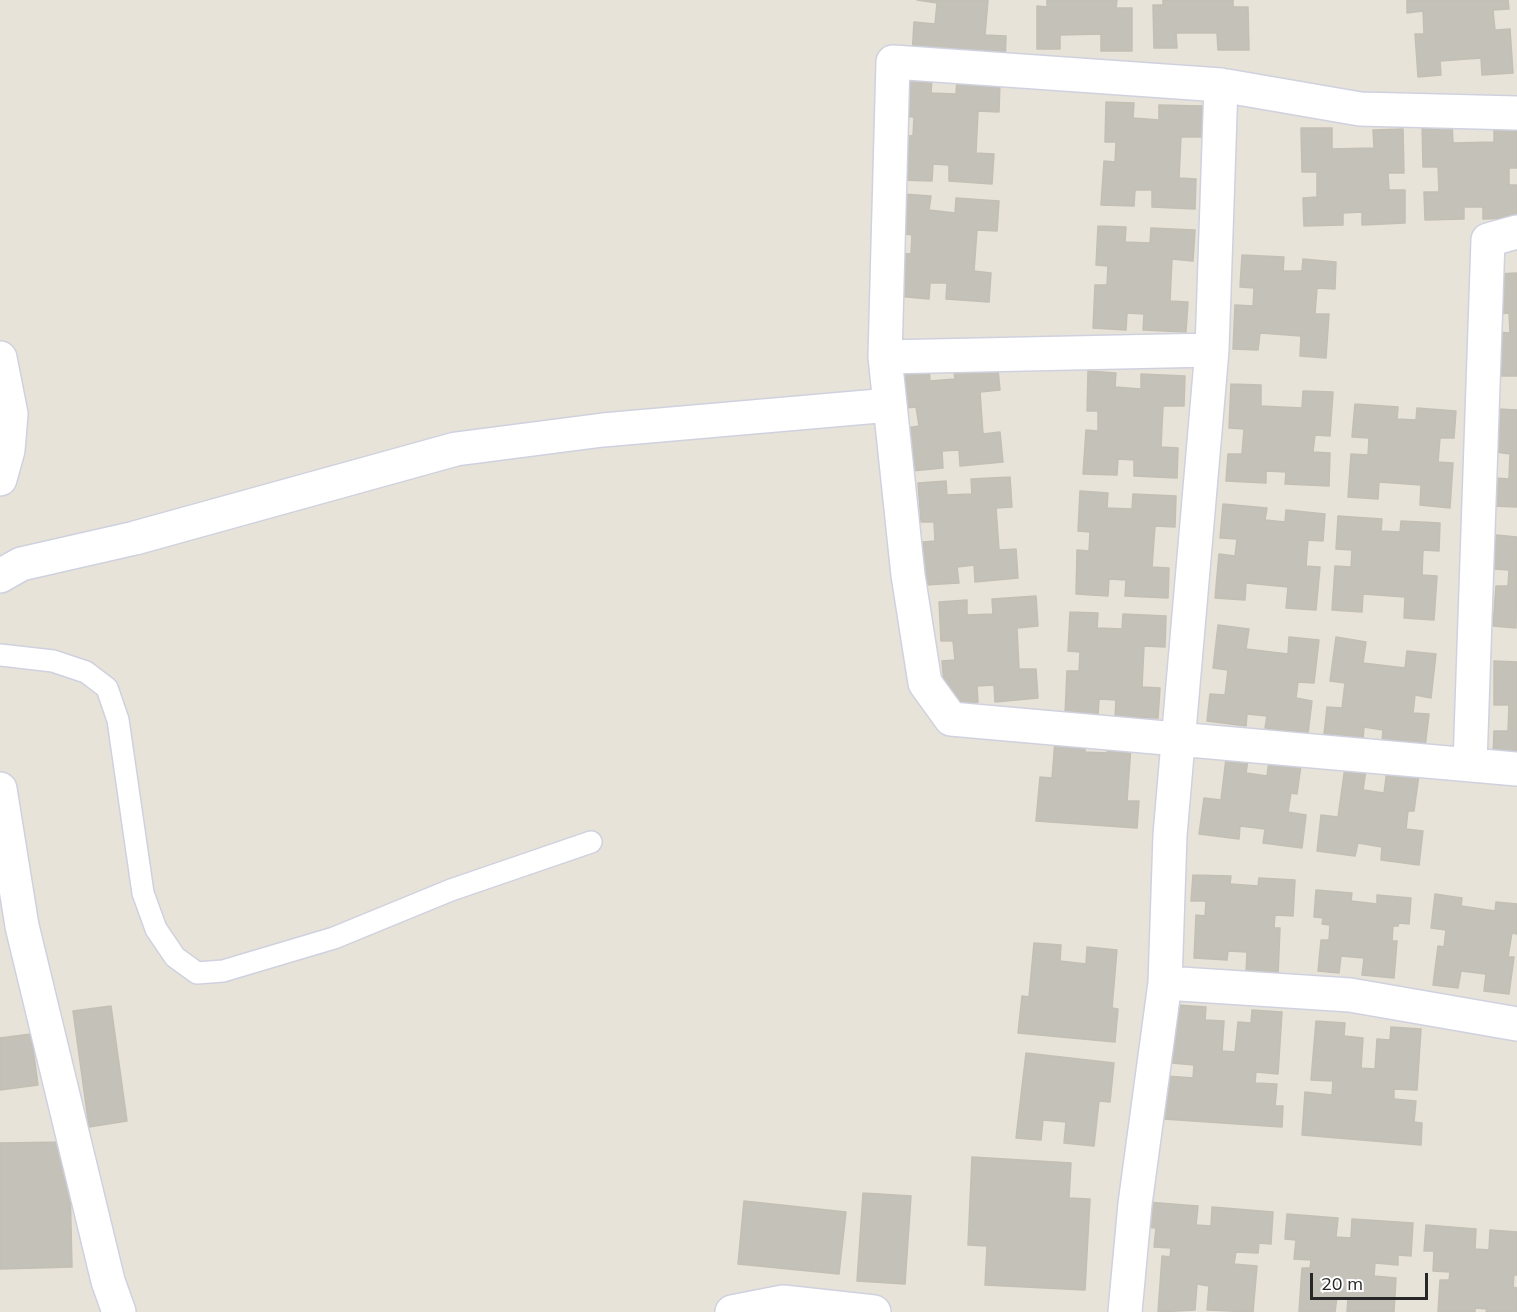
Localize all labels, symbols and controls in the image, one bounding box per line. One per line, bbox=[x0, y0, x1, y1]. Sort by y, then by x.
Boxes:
scale bar bbox=[1313, 1261, 1432, 1299]
text: 20 m bbox=[1321, 1272, 1363, 1295]

